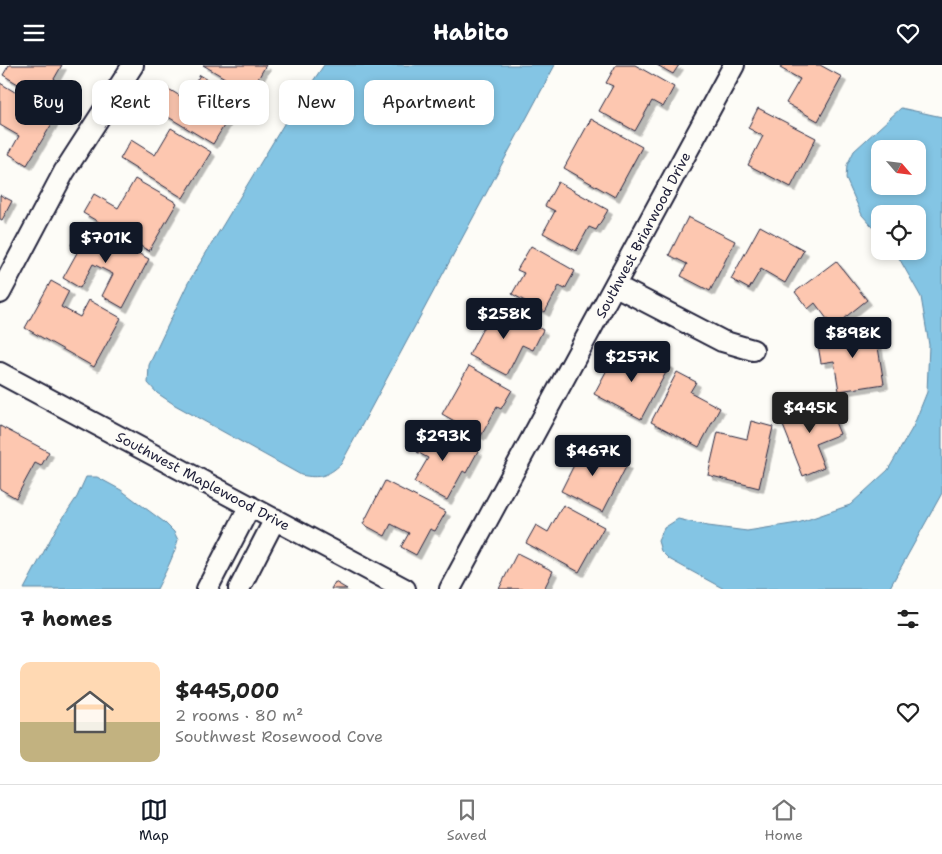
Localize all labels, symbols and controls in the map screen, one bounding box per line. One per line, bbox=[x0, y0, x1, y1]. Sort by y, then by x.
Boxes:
text: Habito bbox=[433, 18, 509, 47]
icon: menu bbox=[20, 19, 48, 47]
icon: heart bbox=[894, 19, 922, 47]
chip: Buy bbox=[15, 80, 82, 125]
chip: Rent bbox=[92, 80, 169, 125]
chip: Filters bbox=[179, 80, 269, 125]
chip: New bbox=[279, 80, 354, 125]
chip: Apartment bbox=[364, 80, 494, 125]
north arrow bbox=[871, 140, 926, 195]
map controls bbox=[871, 140, 926, 260]
street label: Southwest Briarwood Drive bbox=[591, 149, 695, 321]
button: locate bbox=[871, 205, 926, 260]
pin: $701K bbox=[71, 221, 141, 264]
text: $701K bbox=[81, 227, 131, 248]
pin: $258K bbox=[469, 297, 539, 340]
text: $258K bbox=[477, 303, 531, 324]
pin: $898K bbox=[818, 317, 888, 359]
text: $898K bbox=[825, 322, 881, 343]
pin: $257K bbox=[597, 341, 667, 383]
text: $257K bbox=[605, 346, 659, 367]
pin: $445K bbox=[775, 391, 845, 434]
text: $445K bbox=[783, 397, 837, 418]
pin: $293K bbox=[408, 419, 478, 462]
text: $293K bbox=[416, 425, 470, 446]
street label: Southwest Maplewood Drive bbox=[113, 427, 293, 535]
pin: $467K bbox=[558, 435, 628, 477]
text: $467K bbox=[566, 440, 620, 461]
text: 7 homes bbox=[20, 605, 112, 633]
icon: filters bbox=[894, 605, 922, 633]
text: $445,000 bbox=[175, 677, 280, 705]
icon: home bbox=[60, 682, 120, 742]
icon: heart bbox=[894, 698, 922, 726]
text: 2 rooms · 80 m² bbox=[175, 705, 303, 726]
text: Southwest Rosewood Cove bbox=[175, 726, 383, 747]
tab: Map bbox=[139, 796, 169, 844]
tab: Saved bbox=[447, 796, 487, 844]
tab: Home bbox=[765, 796, 803, 844]

